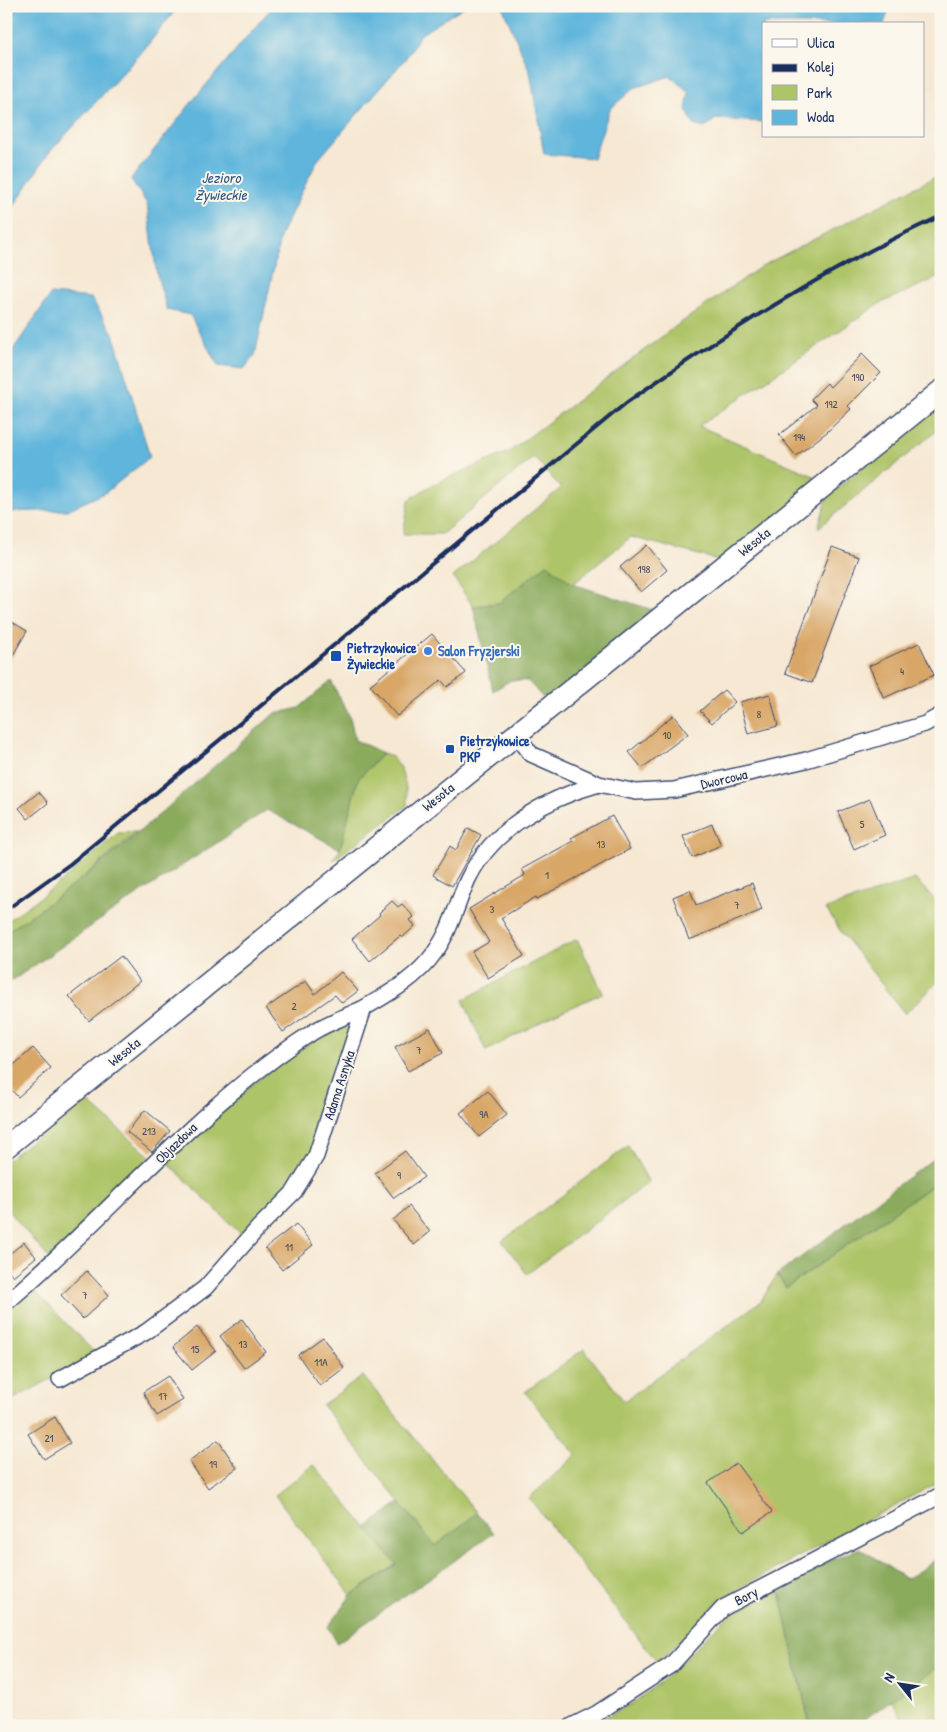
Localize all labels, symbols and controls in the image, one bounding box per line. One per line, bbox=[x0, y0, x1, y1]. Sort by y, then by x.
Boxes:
legend bbox=[762, 22, 924, 138]
text: Ulica bbox=[807, 32, 834, 53]
text: Kolej bbox=[807, 56, 834, 77]
text: Park bbox=[807, 82, 832, 103]
text: Woda bbox=[807, 106, 834, 127]
water label: Jezioro Żywieckie bbox=[195, 167, 248, 205]
house number: 190 bbox=[852, 370, 865, 384]
house number: 192 bbox=[824, 397, 838, 411]
house number: 194 bbox=[793, 430, 805, 444]
street label: Wesoła bbox=[734, 523, 774, 560]
house number: 198 bbox=[638, 562, 651, 576]
place label: Pietrzykowice Żywieckie bbox=[347, 638, 417, 675]
place label: Salon Fryzjerski bbox=[438, 641, 520, 662]
marker: Salon Fryzjerski bbox=[422, 645, 434, 657]
marker: Pietrzykowice Żywieckie bbox=[329, 649, 343, 663]
house number: 4 bbox=[900, 664, 904, 678]
house number: 8 bbox=[757, 707, 762, 721]
house number: 10 bbox=[663, 728, 672, 742]
place label: Pietrzykowice PKP bbox=[460, 731, 530, 766]
marker: Pietrzykowice PKP bbox=[444, 743, 456, 755]
street label: Dworcowa bbox=[699, 764, 750, 793]
street label: Wesoła bbox=[418, 778, 458, 815]
house number: 5 bbox=[860, 817, 865, 831]
house number: 13 bbox=[597, 837, 606, 851]
house number: 1 bbox=[545, 868, 549, 882]
house number: 7 bbox=[734, 898, 740, 912]
house number: 3 bbox=[490, 902, 495, 916]
house number: 2 bbox=[291, 999, 297, 1013]
street label: Wesoła bbox=[104, 1033, 144, 1070]
house number: 7 bbox=[416, 1043, 422, 1057]
street label: Adama Asnyka bbox=[318, 1047, 360, 1122]
house number: 9A bbox=[479, 1107, 489, 1121]
street label: Objazdowa bbox=[151, 1118, 202, 1168]
house number: 213 bbox=[142, 1124, 156, 1138]
house number: 9 bbox=[397, 1168, 401, 1182]
house number: 11 bbox=[285, 1240, 293, 1254]
house number: 7 bbox=[82, 1288, 88, 1302]
house number: 13 bbox=[239, 1337, 248, 1351]
house number: 15 bbox=[191, 1342, 200, 1356]
house number: 11A bbox=[314, 1355, 328, 1369]
house number: 17 bbox=[158, 1389, 168, 1403]
house number: 21 bbox=[44, 1431, 54, 1445]
house number: 19 bbox=[209, 1457, 217, 1471]
street label: Bory bbox=[731, 1581, 761, 1610]
north arrow bbox=[874, 1660, 924, 1710]
text: N bbox=[878, 1669, 899, 1685]

